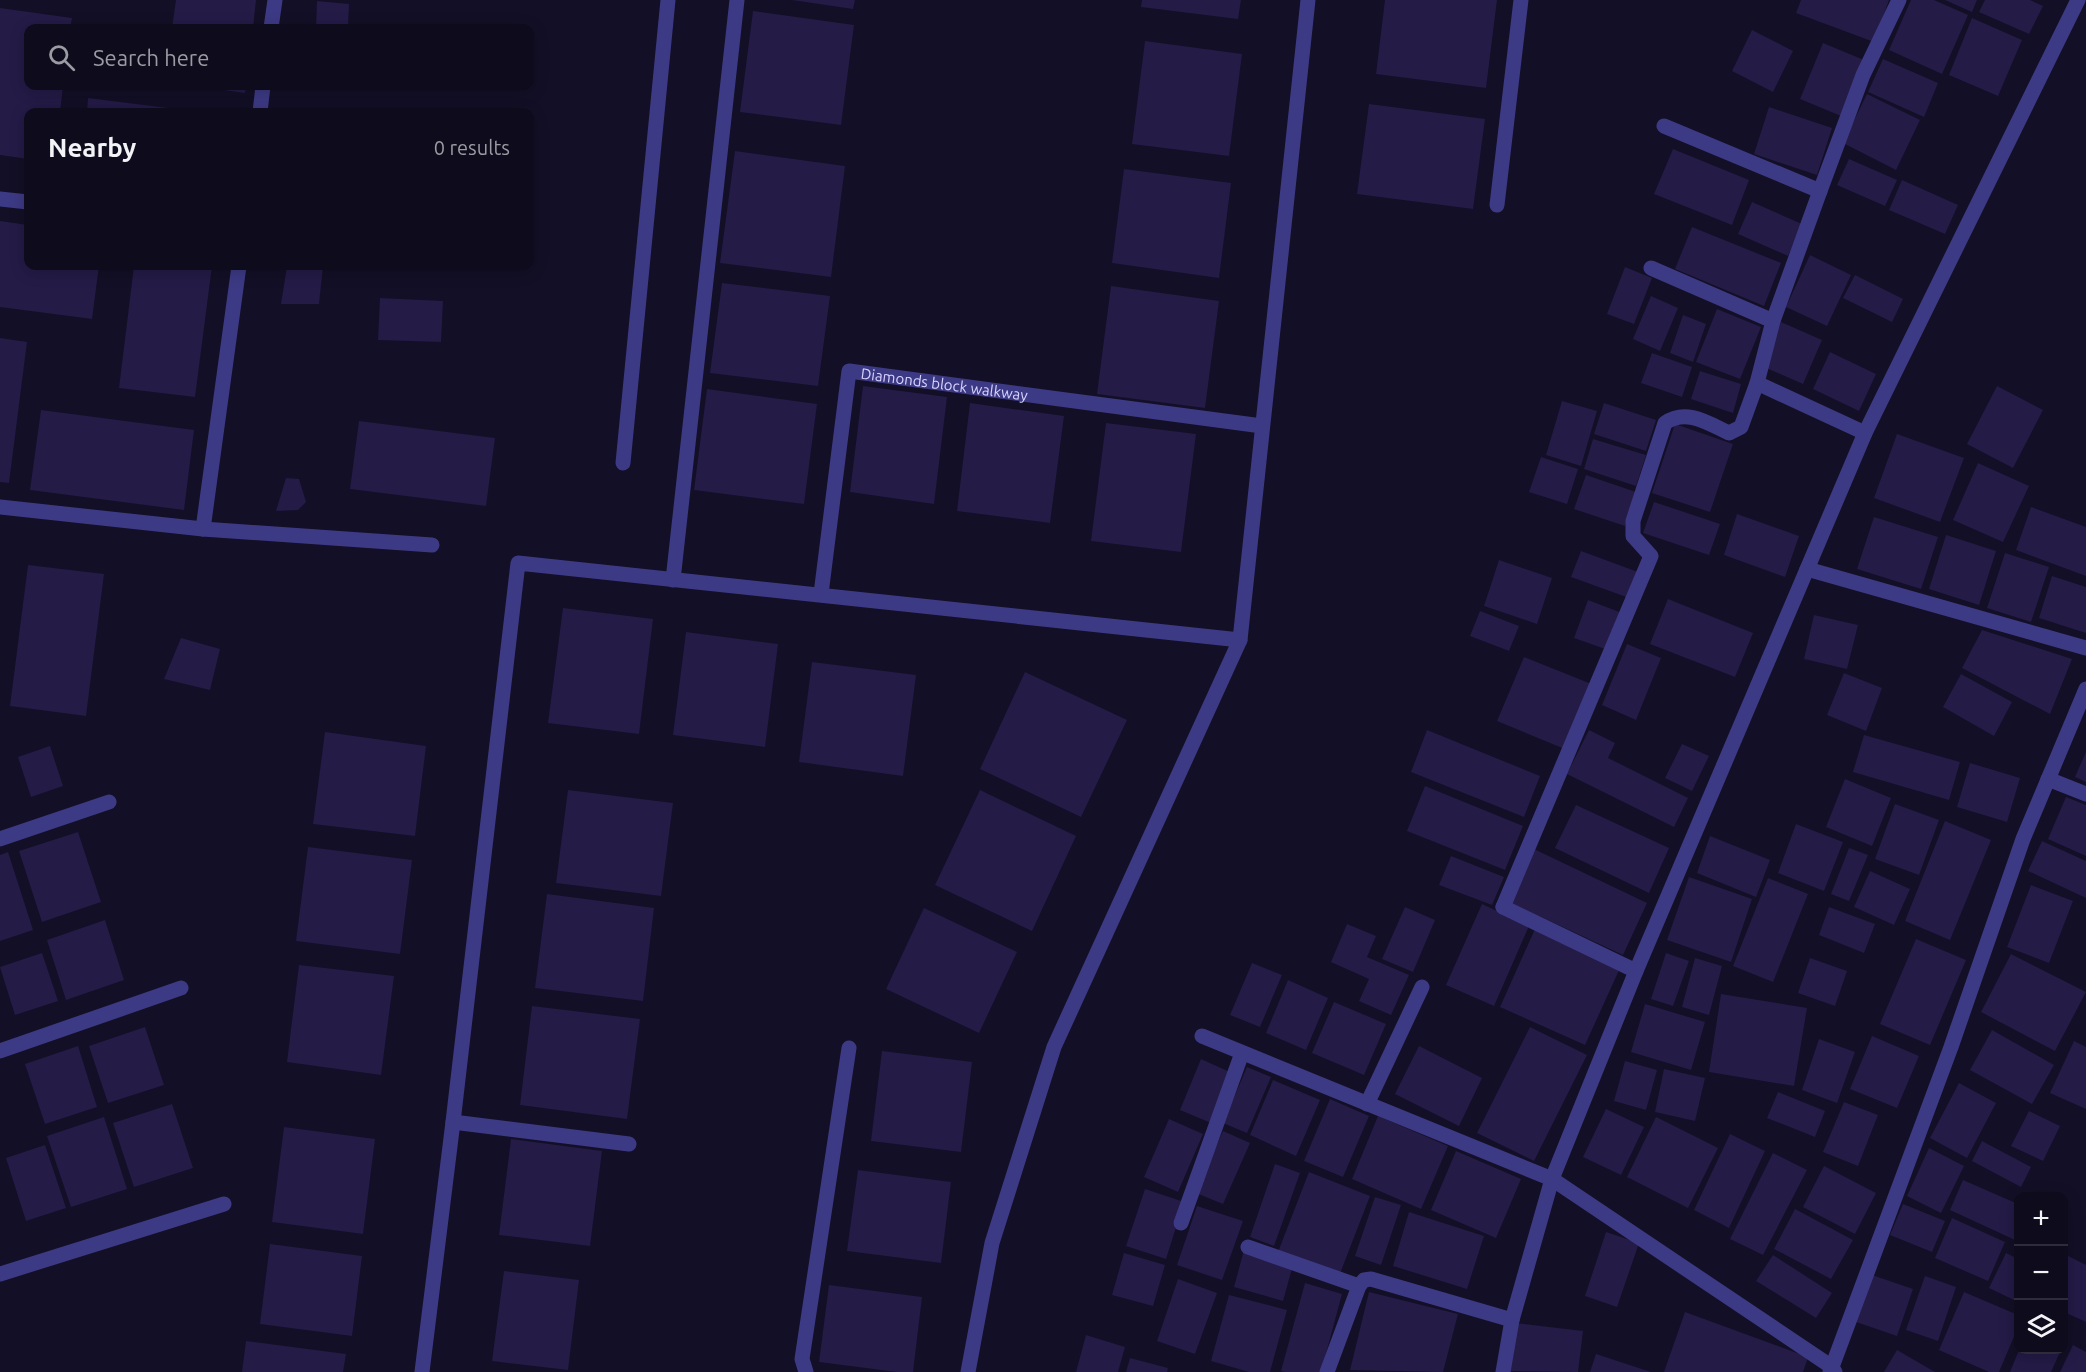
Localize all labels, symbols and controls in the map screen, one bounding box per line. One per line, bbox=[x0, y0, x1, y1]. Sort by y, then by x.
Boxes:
search box bbox=[24, 24, 534, 90]
icon: search bbox=[45, 41, 78, 74]
text: Search here bbox=[93, 45, 209, 70]
text: Nearby bbox=[48, 133, 136, 162]
text: 0 results bbox=[434, 136, 510, 159]
street label: Diamonds block walkway bbox=[860, 364, 1029, 403]
map controls bbox=[2014, 1192, 2068, 1354]
button: + bbox=[2014, 1192, 2068, 1246]
button: − bbox=[2014, 1246, 2068, 1300]
button: layers bbox=[2014, 1300, 2068, 1354]

